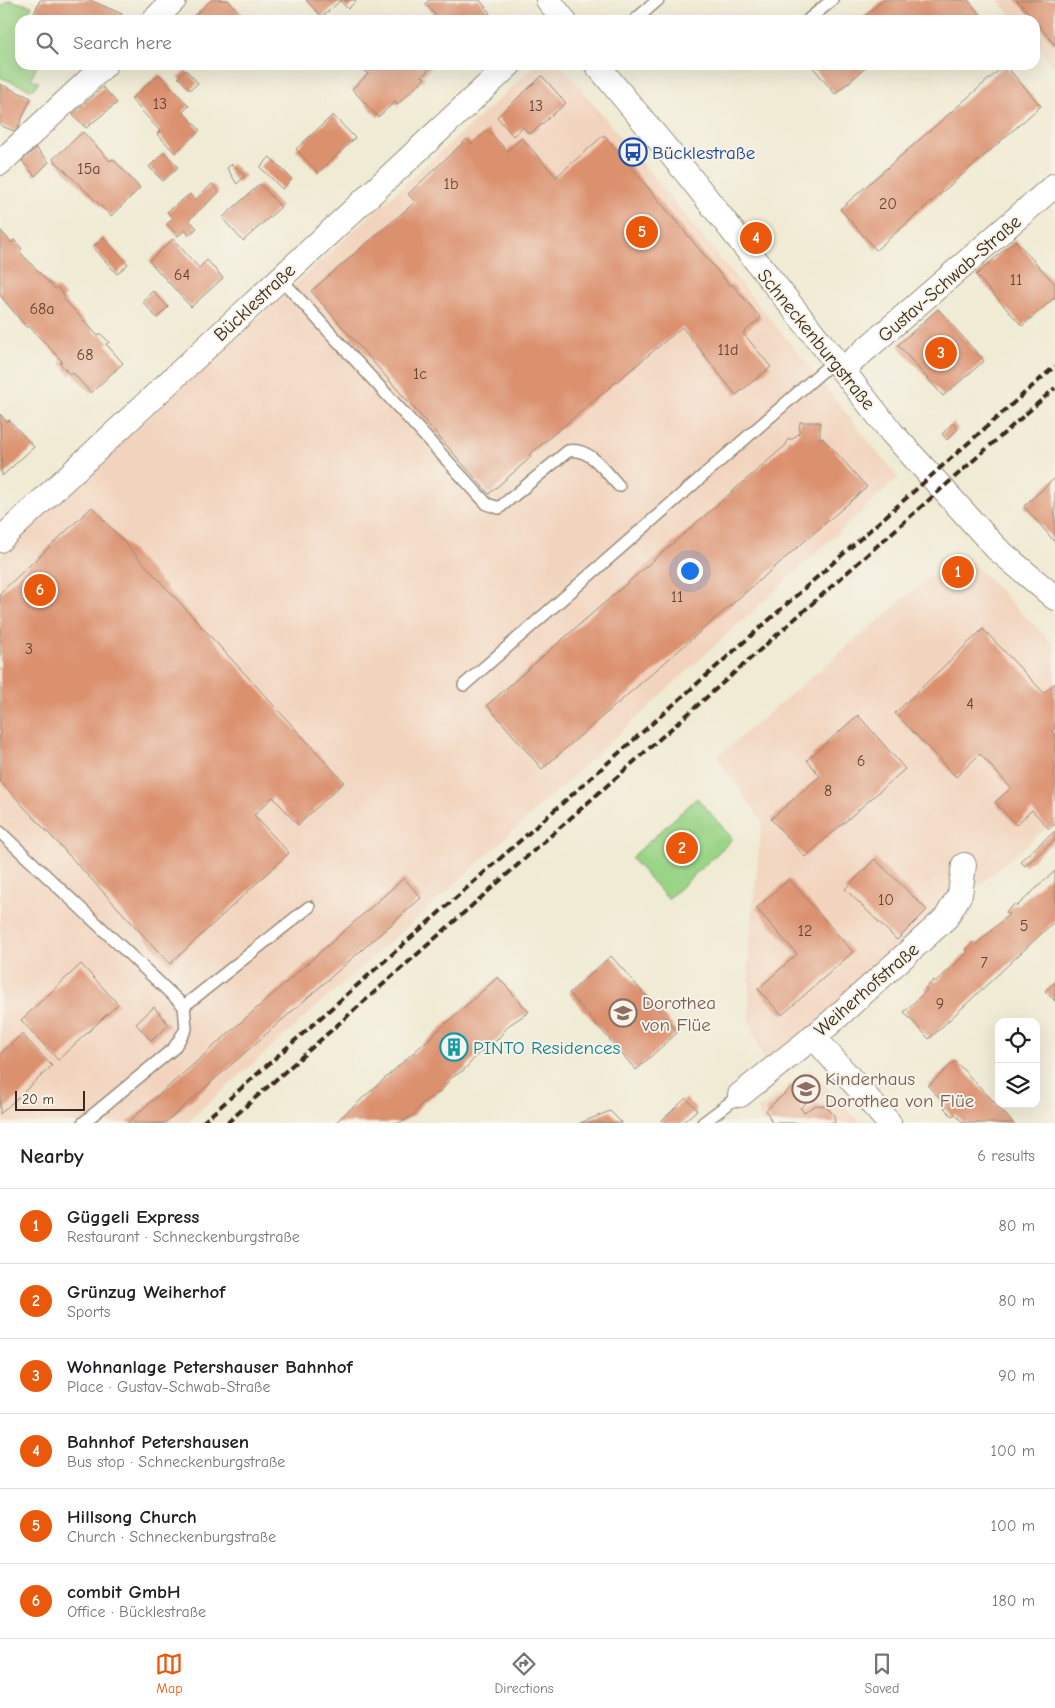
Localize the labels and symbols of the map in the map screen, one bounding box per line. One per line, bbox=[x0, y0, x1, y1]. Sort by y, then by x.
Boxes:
house number: 13 bbox=[153, 95, 167, 113]
house number: 13 bbox=[529, 97, 543, 115]
bus stop icon: Bücklestraße bbox=[618, 137, 648, 167]
place label: Bücklestraße bbox=[652, 142, 755, 164]
house number: 15a bbox=[77, 160, 101, 178]
house number: 1b bbox=[444, 175, 458, 193]
house number: 20 bbox=[879, 195, 897, 213]
street label: Gustav-Schwab-Straße bbox=[874, 211, 1026, 347]
pin: 5 bbox=[626, 213, 658, 251]
pin: 4 bbox=[740, 219, 772, 257]
street label: Bücklestraße bbox=[209, 259, 300, 346]
street label: Schneckenburgstraße bbox=[753, 265, 880, 414]
house number: 64 bbox=[174, 266, 190, 284]
house number: 11 bbox=[1010, 271, 1022, 289]
house number: 68a bbox=[29, 300, 55, 318]
pin: 3 bbox=[925, 334, 957, 372]
house number: 11d bbox=[717, 341, 739, 359]
house number: 68 bbox=[77, 346, 93, 364]
house number: 1c bbox=[413, 365, 427, 383]
pin: 1 bbox=[942, 553, 974, 591]
your location bbox=[677, 558, 703, 584]
pin: 6 bbox=[24, 571, 56, 609]
house number: 11 bbox=[671, 588, 683, 606]
house number: 3 bbox=[25, 640, 33, 658]
house number: 4 bbox=[966, 695, 974, 713]
house number: 6 bbox=[857, 752, 865, 770]
house number: 8 bbox=[824, 782, 832, 800]
pin: 2 bbox=[666, 829, 698, 867]
house number: 10 bbox=[878, 891, 894, 909]
house number: 5 bbox=[1020, 917, 1028, 935]
house number: 12 bbox=[798, 922, 812, 940]
street label: Weiherhofstraße bbox=[810, 938, 924, 1041]
house number: 7 bbox=[980, 954, 988, 972]
place label: Dorothea von Flüe bbox=[641, 992, 716, 1036]
house number: 9 bbox=[936, 995, 944, 1013]
school or university icon: Dorothea von Flüe bbox=[608, 998, 638, 1028]
building icon: PINTO Residences bbox=[439, 1032, 469, 1062]
place label: PINTO Residences bbox=[473, 1037, 621, 1059]
place label: Kinderhaus Dorothea von Flüe bbox=[825, 1068, 974, 1112]
school or university icon: Kinderhaus Dorothea von Flüe bbox=[791, 1074, 821, 1104]
scale bar bbox=[15, 1088, 85, 1111]

